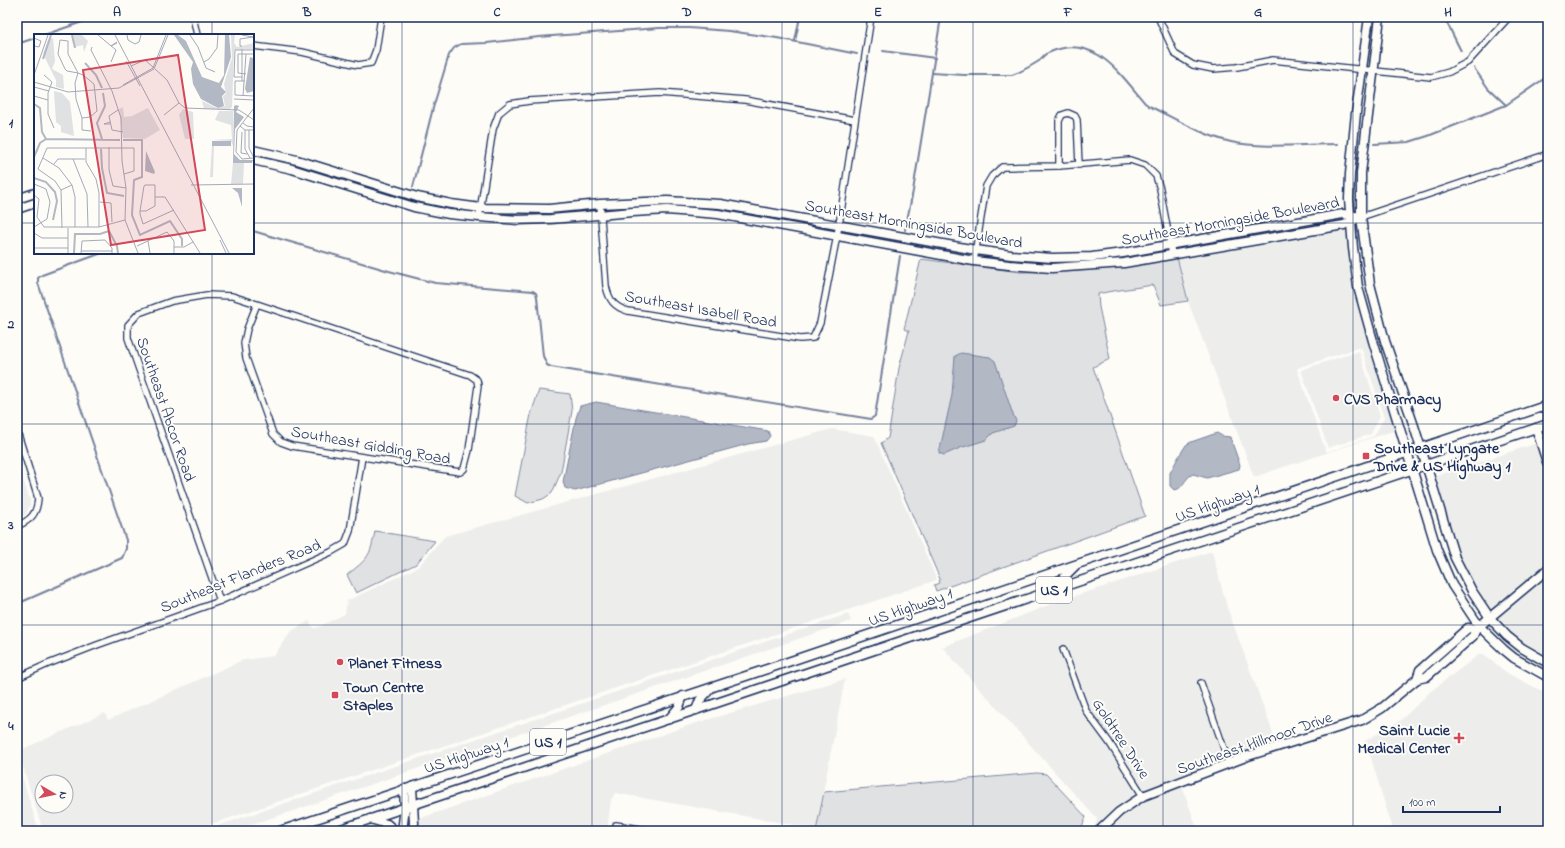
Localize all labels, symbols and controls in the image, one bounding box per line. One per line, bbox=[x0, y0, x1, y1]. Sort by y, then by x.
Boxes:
text: A bbox=[113, 3, 121, 22]
text: B bbox=[302, 3, 312, 22]
text: C bbox=[493, 3, 501, 22]
text: D bbox=[681, 3, 692, 22]
text: E bbox=[874, 3, 882, 22]
text: F bbox=[1063, 3, 1073, 22]
text: G bbox=[1254, 3, 1262, 22]
text: H bbox=[1444, 3, 1452, 22]
inset map bbox=[34, 34, 254, 254]
text: 1 bbox=[9, 114, 14, 133]
street label: Southeast Morningside Boulevard bbox=[1120, 191, 1341, 253]
street label: Southeast Morningside Boulevard bbox=[803, 194, 1024, 256]
street label: Southeast Isabell Road bbox=[623, 285, 779, 335]
text: 2 bbox=[7, 315, 15, 334]
street label: Southeast Abcor Road bbox=[129, 334, 201, 485]
place label: CVS Pharmacy bbox=[1344, 388, 1441, 413]
marker: CVS Pharmacy bbox=[1331, 393, 1341, 403]
street label: Southeast Gidding Road bbox=[289, 420, 452, 472]
place label: Southeast Lyngate Drive & US Highway 1 bbox=[1373, 437, 1511, 480]
marker: Southeast Lyngate Drive & US Highway 1 bbox=[1361, 451, 1371, 461]
street label: US Highway 1 bbox=[1172, 478, 1263, 530]
text: 3 bbox=[7, 516, 14, 535]
street label: Southeast Flanders Road bbox=[157, 534, 325, 620]
road number: US 1 bbox=[1036, 577, 1072, 603]
street label: US Highway 1 bbox=[865, 582, 956, 634]
place label: Planet Fitness bbox=[348, 652, 442, 676]
marker: Planet Fitness bbox=[335, 657, 345, 667]
place label: Town Centre Staples bbox=[343, 676, 424, 718]
marker: Town Centre Staples bbox=[330, 690, 340, 700]
street label: Goldtree Drive bbox=[1085, 694, 1156, 785]
street label: Southeast Hillmoor Drive bbox=[1174, 706, 1336, 782]
text: 4 bbox=[7, 717, 14, 736]
place label: Saint Lucie Medical Center bbox=[1357, 719, 1451, 761]
road number: US 1 bbox=[530, 729, 566, 755]
street label: US Highway 1 bbox=[421, 731, 512, 781]
marker: Saint Lucie Medical Center bbox=[1453, 732, 1465, 744]
north arrow bbox=[34, 774, 74, 814]
scale bar bbox=[1403, 788, 1500, 814]
text: N bbox=[54, 790, 71, 800]
text: 100 m bbox=[1409, 794, 1436, 812]

